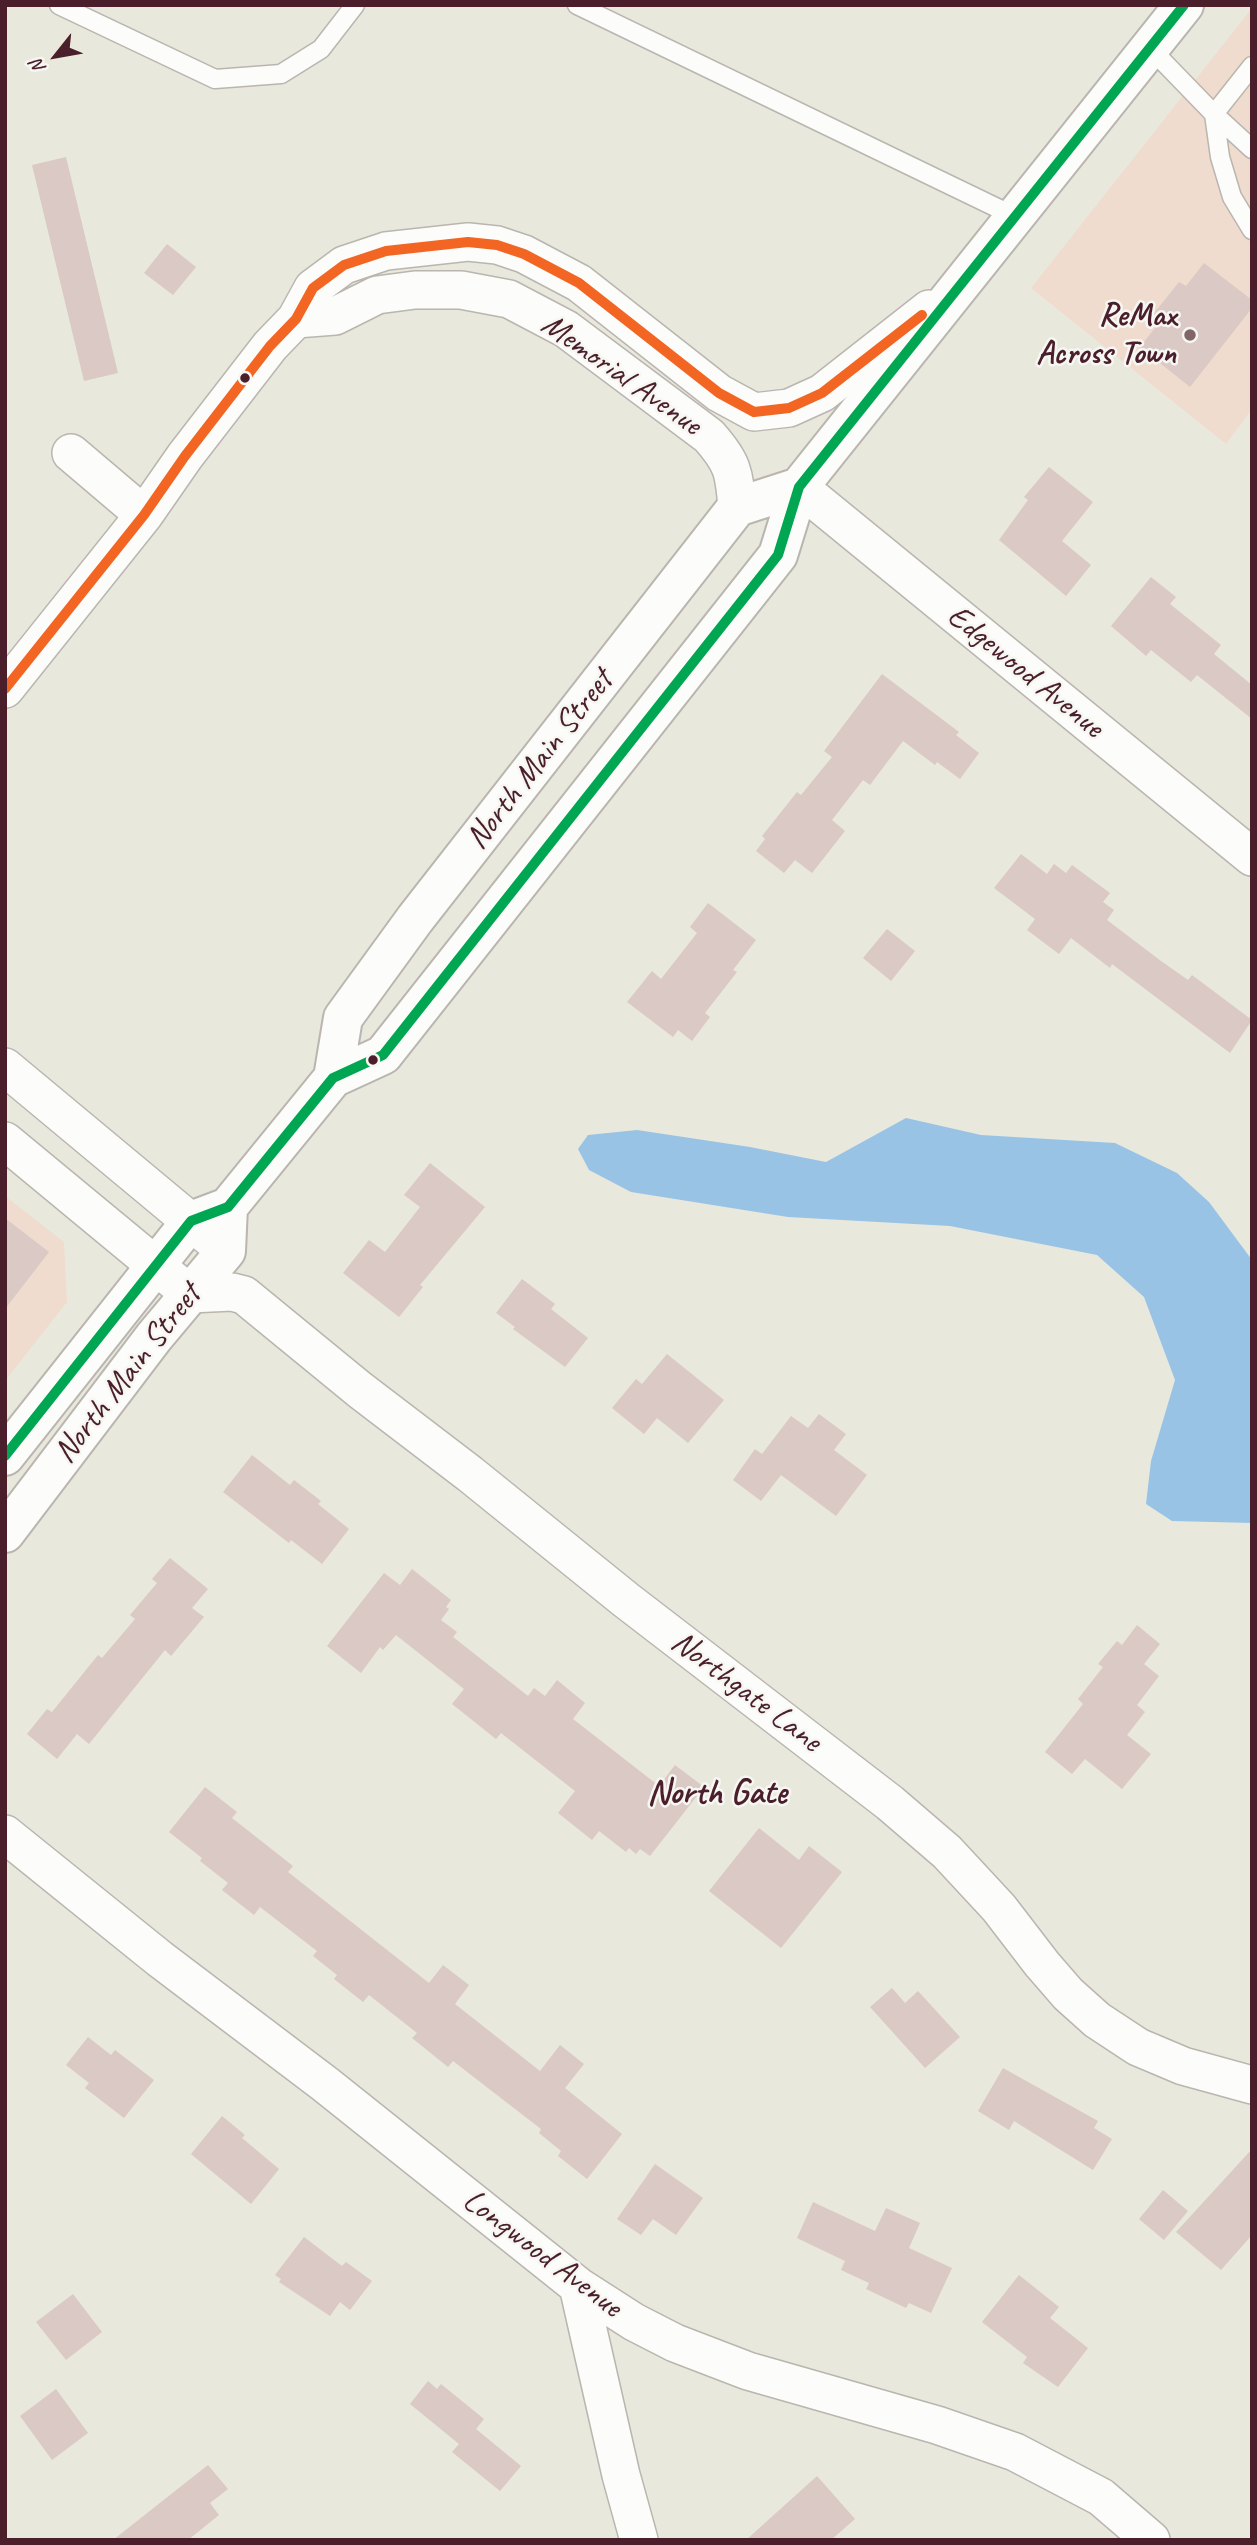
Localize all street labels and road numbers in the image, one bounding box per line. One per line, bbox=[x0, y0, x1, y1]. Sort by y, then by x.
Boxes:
street label: Memorial Avenue bbox=[533, 305, 709, 445]
street label: Edgewood Avenue bbox=[939, 597, 1111, 747]
street label: North Main Street bbox=[458, 663, 622, 857]
street label: North Main Street bbox=[46, 1277, 210, 1471]
street label: Northgate Lane bbox=[663, 1623, 829, 1761]
street label: Longwood Avenue bbox=[454, 2181, 630, 2327]

